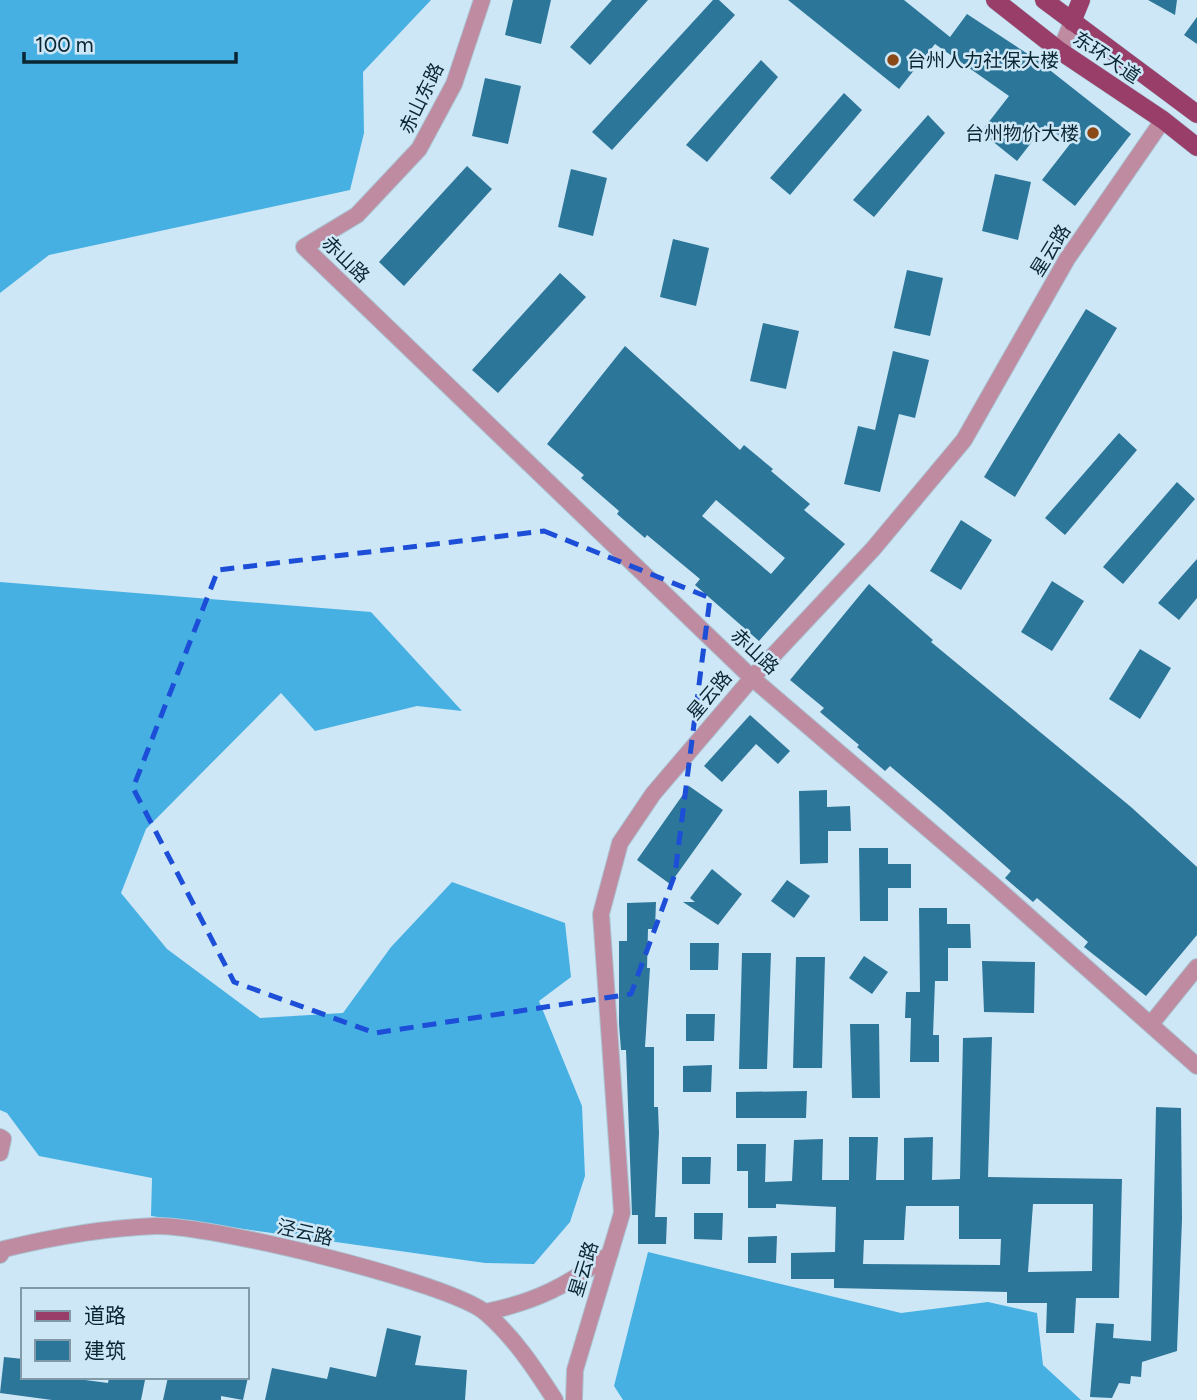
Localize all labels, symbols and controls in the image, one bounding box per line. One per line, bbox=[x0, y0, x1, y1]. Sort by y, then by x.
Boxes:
scale bar bbox=[24, 21, 236, 65]
street label: 东环大道 bbox=[1069, 27, 1145, 88]
text: 100 m bbox=[35, 32, 94, 57]
place label: 台州人力社保大楼 bbox=[907, 49, 1059, 72]
marker: 台州人力社保大楼 bbox=[885, 52, 901, 68]
street label: 赤山东路 bbox=[394, 59, 448, 137]
place label: 台州物价大楼 bbox=[965, 122, 1079, 145]
marker: 台州物价大楼 bbox=[1085, 125, 1101, 141]
street label: 星云路 bbox=[1026, 220, 1075, 281]
street label: 赤山路 bbox=[317, 231, 374, 287]
street label: 赤山路 bbox=[726, 624, 783, 679]
street label: 星云路 bbox=[682, 666, 737, 725]
street label: 泾云路 bbox=[275, 1215, 335, 1250]
street label: 星云路 bbox=[564, 1239, 603, 1300]
legend bbox=[21, 1288, 248, 1379]
text: 道路 bbox=[84, 1303, 126, 1328]
text: 建筑 bbox=[84, 1338, 126, 1363]

